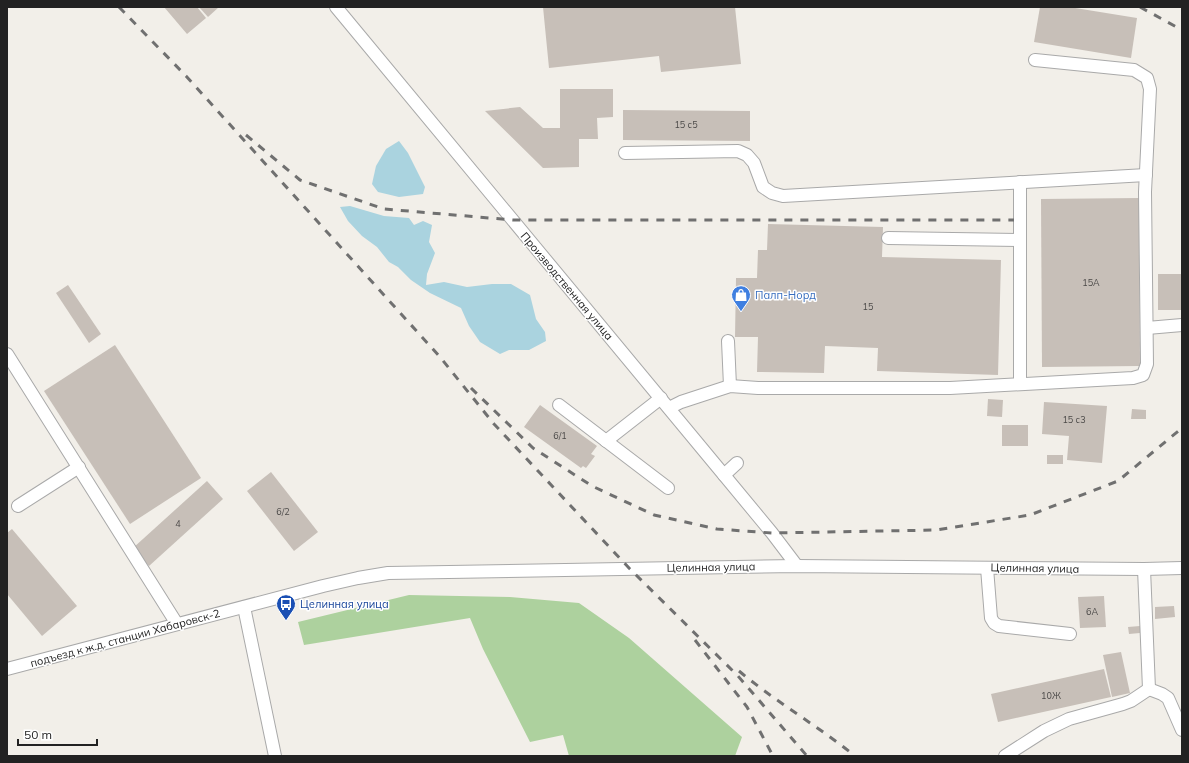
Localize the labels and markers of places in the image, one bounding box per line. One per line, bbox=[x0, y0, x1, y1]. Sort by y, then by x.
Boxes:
shop icon: Палп-Норд bbox=[730, 284, 752, 312]
place label: Палп-Норд bbox=[755, 288, 816, 302]
bus stop icon: Целинная улица bbox=[275, 593, 297, 621]
place label: Целинная улица bbox=[300, 597, 389, 611]

